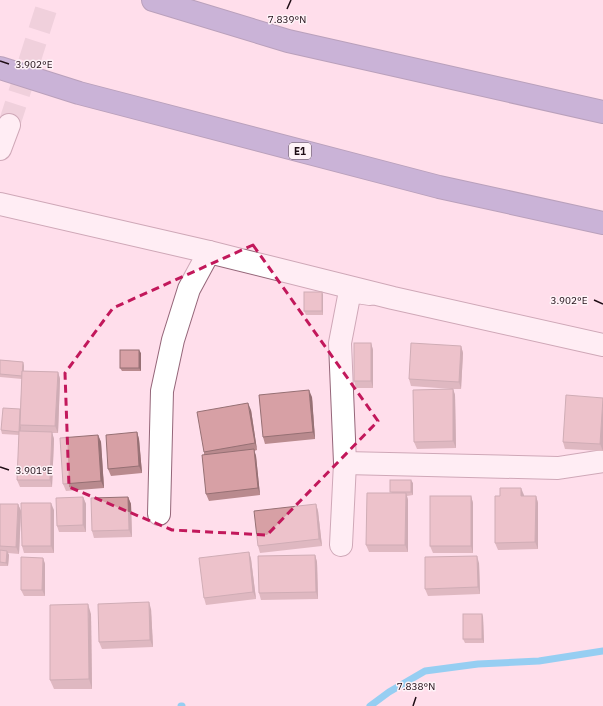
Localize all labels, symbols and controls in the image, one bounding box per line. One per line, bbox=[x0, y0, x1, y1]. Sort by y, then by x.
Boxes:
text: 7.839°N bbox=[268, 13, 306, 26]
text: 3.902°E bbox=[15, 58, 53, 71]
road number: E1 bbox=[289, 143, 311, 159]
text: 3.902°E bbox=[550, 294, 588, 307]
text: 3.901°E bbox=[15, 464, 53, 477]
text: 7.838°N bbox=[397, 680, 435, 693]

